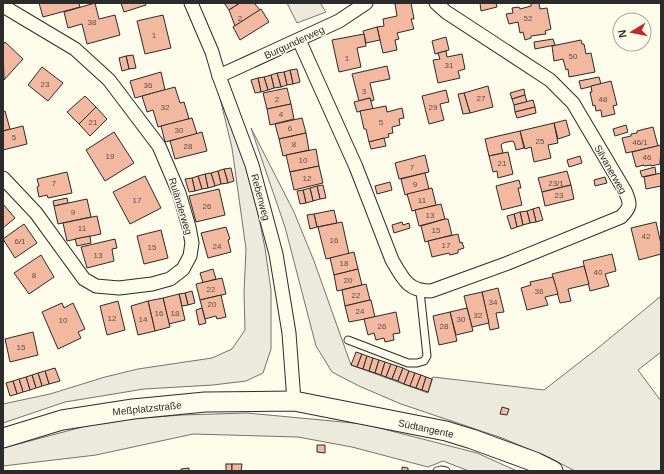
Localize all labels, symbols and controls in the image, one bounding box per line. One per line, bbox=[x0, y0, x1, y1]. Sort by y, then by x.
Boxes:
north arrow bbox=[612, 12, 652, 52]
house number: 2 bbox=[238, 14, 243, 23]
house number: 52 bbox=[524, 14, 533, 23]
house number: 38 bbox=[88, 18, 97, 27]
street label: Burgunderweg bbox=[262, 24, 326, 61]
text: N bbox=[616, 29, 629, 39]
house number: 1 bbox=[152, 31, 157, 40]
house number: 50 bbox=[569, 52, 578, 61]
house number: 1 bbox=[345, 54, 350, 63]
house number: 31 bbox=[445, 61, 454, 70]
house number: 23 bbox=[41, 80, 50, 89]
house number: 36 bbox=[144, 81, 153, 90]
house number: 3 bbox=[362, 87, 367, 96]
house number: 27 bbox=[477, 94, 486, 103]
house number: 2 bbox=[275, 95, 280, 104]
house number: 48 bbox=[599, 95, 608, 104]
house number: 32 bbox=[161, 103, 170, 112]
house number: 29 bbox=[429, 103, 438, 112]
house number: 4 bbox=[279, 110, 284, 119]
house number: 21 bbox=[89, 118, 98, 127]
house number: 5 bbox=[379, 118, 384, 127]
house number: 6 bbox=[288, 124, 293, 133]
house number: 30 bbox=[175, 126, 184, 135]
house number: 5 bbox=[12, 133, 17, 142]
house number: 25 bbox=[536, 137, 545, 146]
house number: 46/1 bbox=[632, 138, 648, 147]
house number: 8 bbox=[292, 140, 297, 149]
house number: 28 bbox=[184, 142, 193, 151]
street label: Silvanerweg bbox=[592, 143, 629, 196]
house number: 19 bbox=[106, 152, 115, 161]
house number: 46 bbox=[643, 153, 652, 162]
house number: 10 bbox=[299, 156, 308, 165]
house number: 21 bbox=[498, 159, 507, 168]
house number: 7 bbox=[410, 163, 415, 172]
street label: Rebenweg bbox=[249, 173, 272, 222]
house number: 12 bbox=[303, 174, 312, 183]
street label: Ruländerweg bbox=[167, 176, 194, 236]
house number: 7 bbox=[52, 179, 57, 188]
house number: 23/1 bbox=[548, 179, 564, 188]
house number: 9 bbox=[413, 180, 418, 189]
house number: 23 bbox=[555, 191, 564, 200]
house number: 17 bbox=[133, 196, 142, 205]
house number: 11 bbox=[418, 196, 427, 205]
house number: 26 bbox=[203, 202, 212, 211]
house number: 9 bbox=[71, 208, 76, 217]
house number: 13 bbox=[426, 211, 435, 220]
house number: 11 bbox=[78, 224, 87, 233]
house number: 15 bbox=[432, 226, 441, 235]
house number: 42 bbox=[642, 232, 651, 241]
house number: 16 bbox=[330, 236, 339, 245]
house number: 6/1 bbox=[14, 237, 26, 246]
house number: 17 bbox=[442, 241, 451, 250]
house number: 24 bbox=[213, 242, 222, 251]
house number: 15 bbox=[148, 243, 157, 252]
house number: 13 bbox=[94, 251, 103, 260]
house number: 18 bbox=[340, 259, 349, 268]
house number: 40 bbox=[594, 268, 603, 277]
house number: 8 bbox=[32, 271, 37, 280]
house number: 20 bbox=[344, 276, 353, 285]
house number: 22 bbox=[207, 285, 216, 294]
house number: 36 bbox=[535, 287, 544, 296]
house number: 22 bbox=[352, 291, 361, 300]
house number: 34 bbox=[489, 298, 498, 307]
house number: 20 bbox=[208, 300, 217, 309]
house number: 24 bbox=[356, 307, 365, 316]
house number: 16 bbox=[155, 309, 164, 318]
house number: 18 bbox=[171, 309, 180, 318]
house number: 32 bbox=[474, 311, 483, 320]
house number: 12 bbox=[108, 314, 117, 323]
house number: 14 bbox=[139, 315, 148, 324]
house number: 30 bbox=[457, 315, 466, 324]
house number: 10 bbox=[59, 316, 68, 325]
house number: 26 bbox=[378, 322, 387, 331]
house number: 28 bbox=[440, 322, 449, 331]
house number: 15 bbox=[17, 343, 26, 352]
street label: Meßplatzstraße bbox=[112, 399, 183, 418]
street label: Südtangente bbox=[397, 417, 455, 440]

